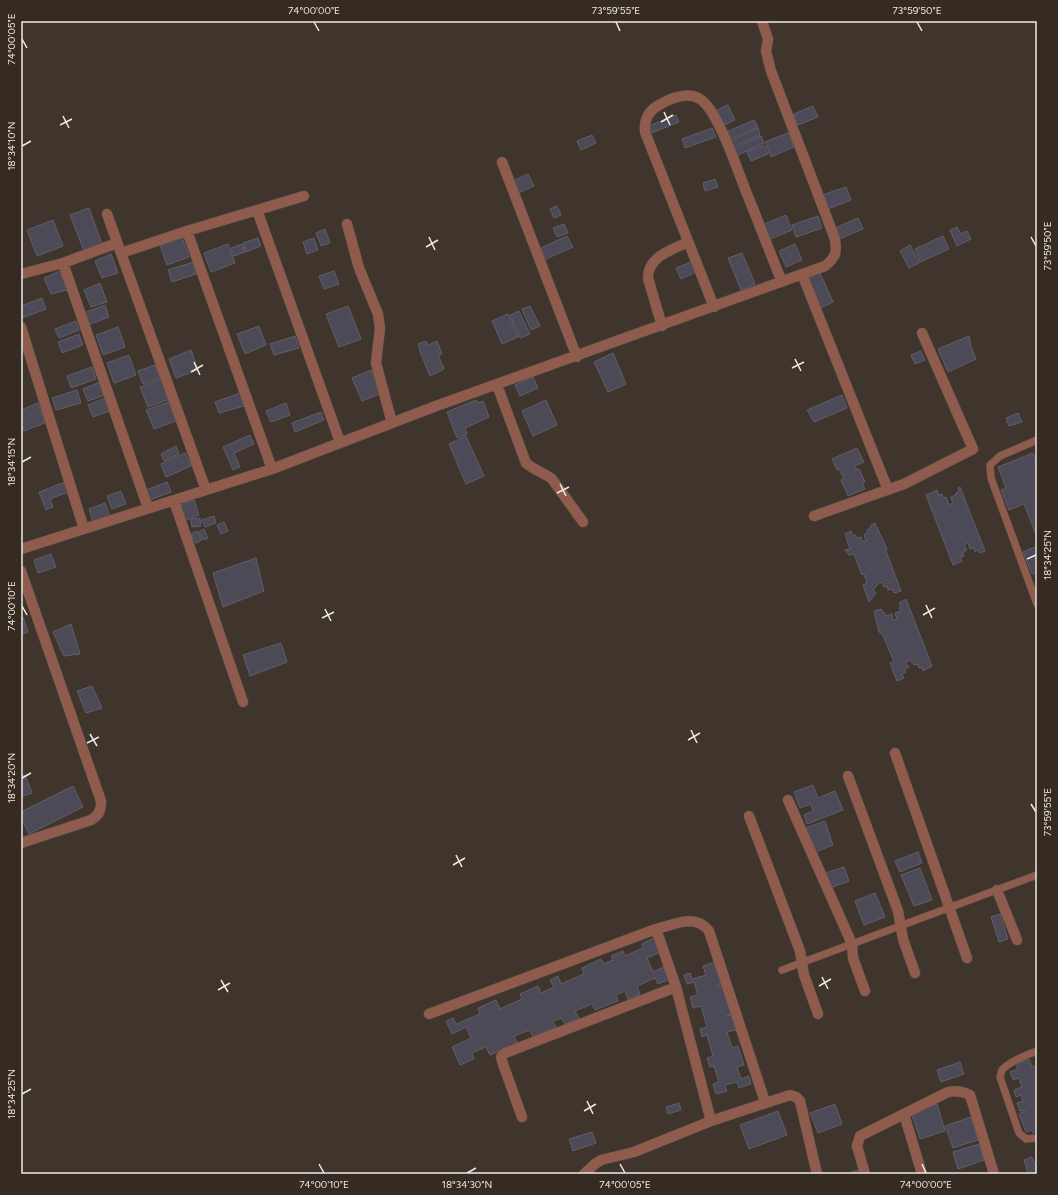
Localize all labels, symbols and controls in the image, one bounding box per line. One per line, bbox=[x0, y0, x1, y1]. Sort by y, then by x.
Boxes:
text: 74°00'00"E bbox=[288, 4, 340, 17]
text: 73°59'55"E bbox=[592, 4, 640, 17]
text: 73°59'50"E bbox=[892, 4, 942, 17]
text: 74°00'05"E bbox=[5, 13, 18, 65]
text: 18°34'10"N bbox=[5, 121, 18, 171]
text: 73°59'50"E bbox=[1041, 221, 1054, 271]
text: 18°34'15"N bbox=[5, 438, 18, 486]
text: 18°34'25"N bbox=[1041, 530, 1054, 580]
text: 74°00'10"E bbox=[5, 581, 18, 631]
text: 18°34'20"N bbox=[5, 753, 18, 803]
text: 73°59'55"E bbox=[1041, 788, 1054, 836]
text: 18°34'25"N bbox=[5, 1069, 18, 1119]
text: 74°00'10"E bbox=[299, 1178, 349, 1191]
text: 18°34'30"N bbox=[442, 1178, 492, 1191]
text: 74°00'05"E bbox=[599, 1178, 651, 1191]
text: 74°00'00"E bbox=[900, 1178, 952, 1191]

